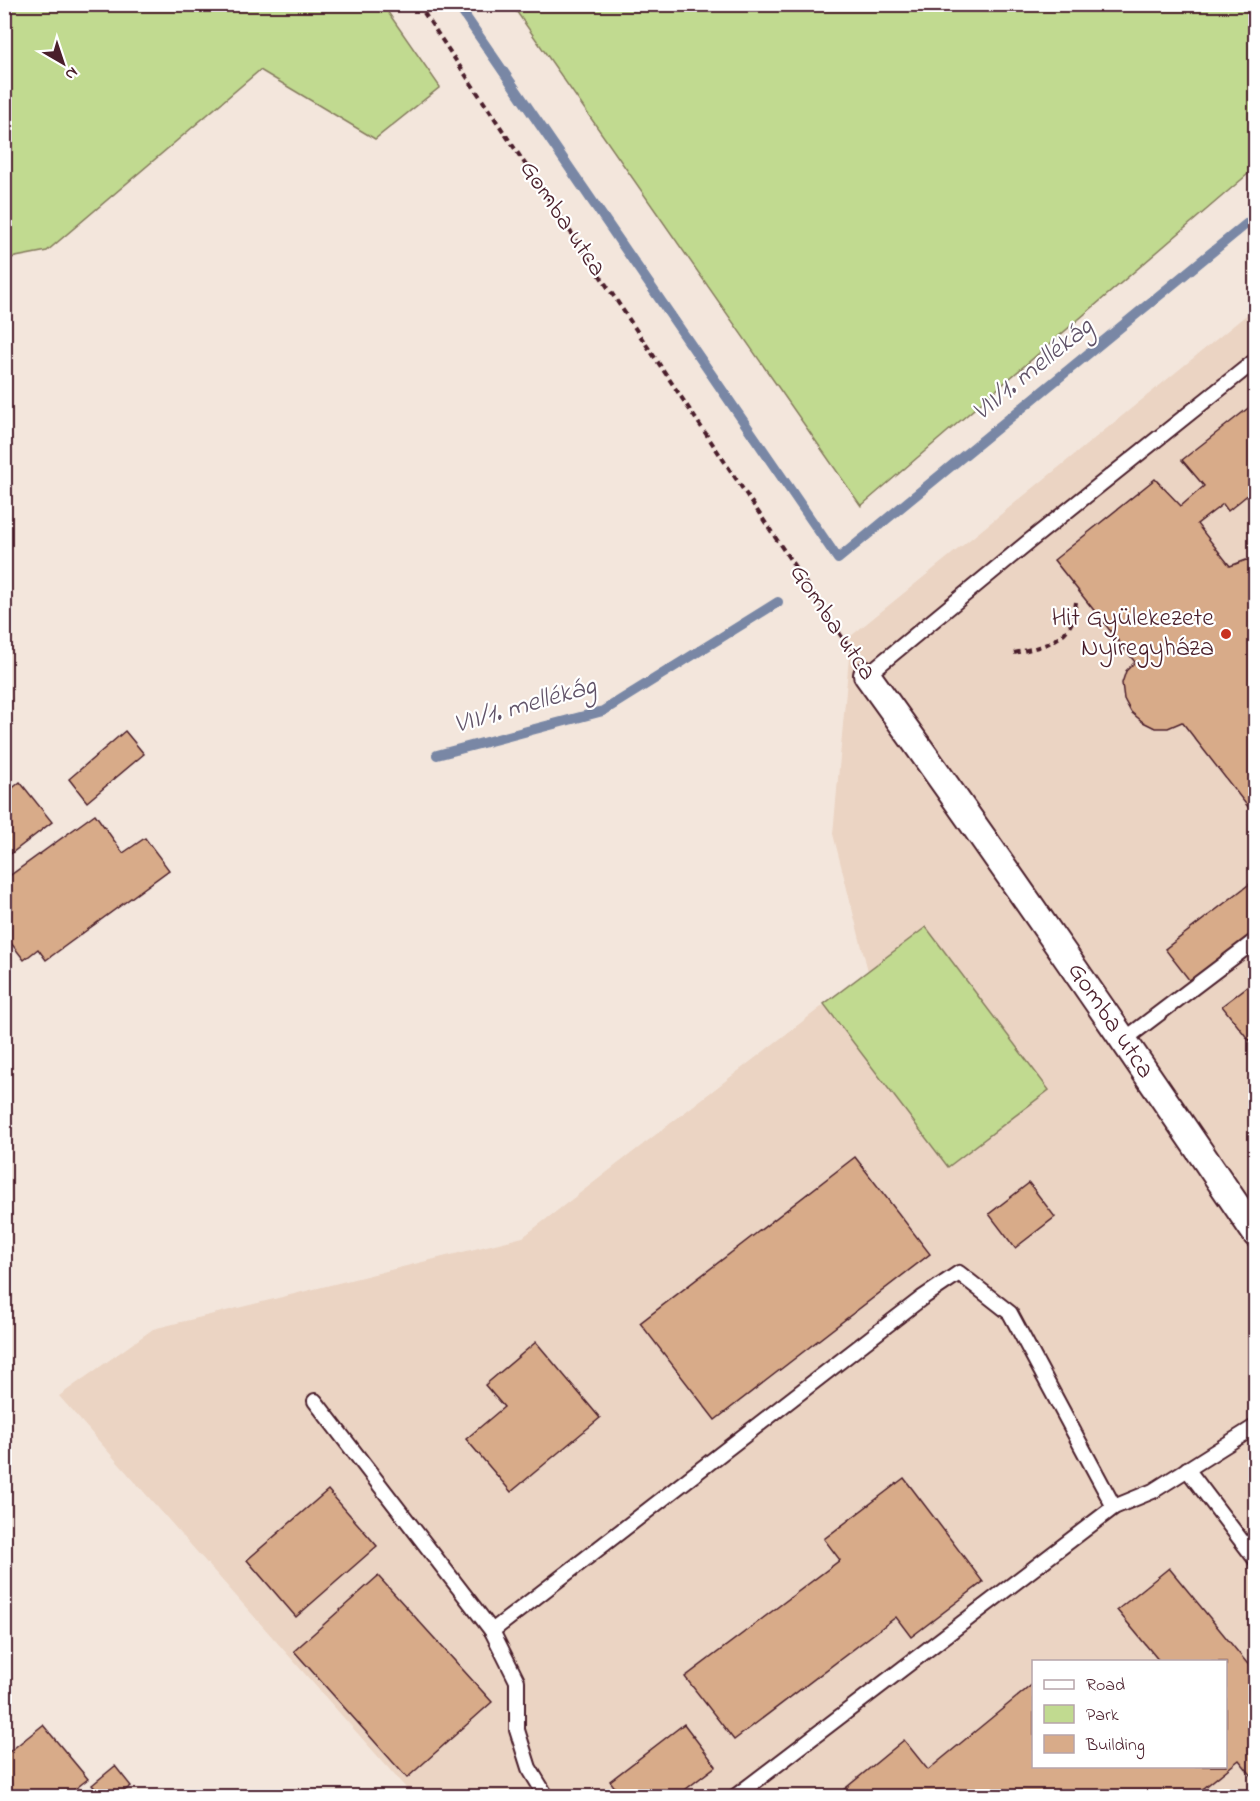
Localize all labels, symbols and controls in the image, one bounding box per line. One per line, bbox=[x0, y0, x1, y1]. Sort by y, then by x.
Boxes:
north arrow bbox=[33, 33, 93, 93]
text: N bbox=[59, 60, 83, 86]
street label: Gomba utca bbox=[509, 153, 615, 285]
water label: VII/1. mellékág bbox=[964, 308, 1103, 432]
street label: Gomba utca bbox=[779, 557, 885, 689]
place label: Hit Gyülekezete Nyíregyháza bbox=[1051, 600, 1214, 668]
marker: Hit Gyülekezete Nyíregyháza bbox=[1219, 627, 1233, 641]
water label: VII/1. mellékág bbox=[449, 667, 602, 746]
street label: Gomba utca bbox=[1057, 955, 1163, 1087]
legend bbox=[1032, 1660, 1227, 1768]
text: Road bbox=[1086, 1673, 1125, 1699]
text: Park bbox=[1086, 1703, 1119, 1729]
text: Building bbox=[1085, 1733, 1145, 1760]

